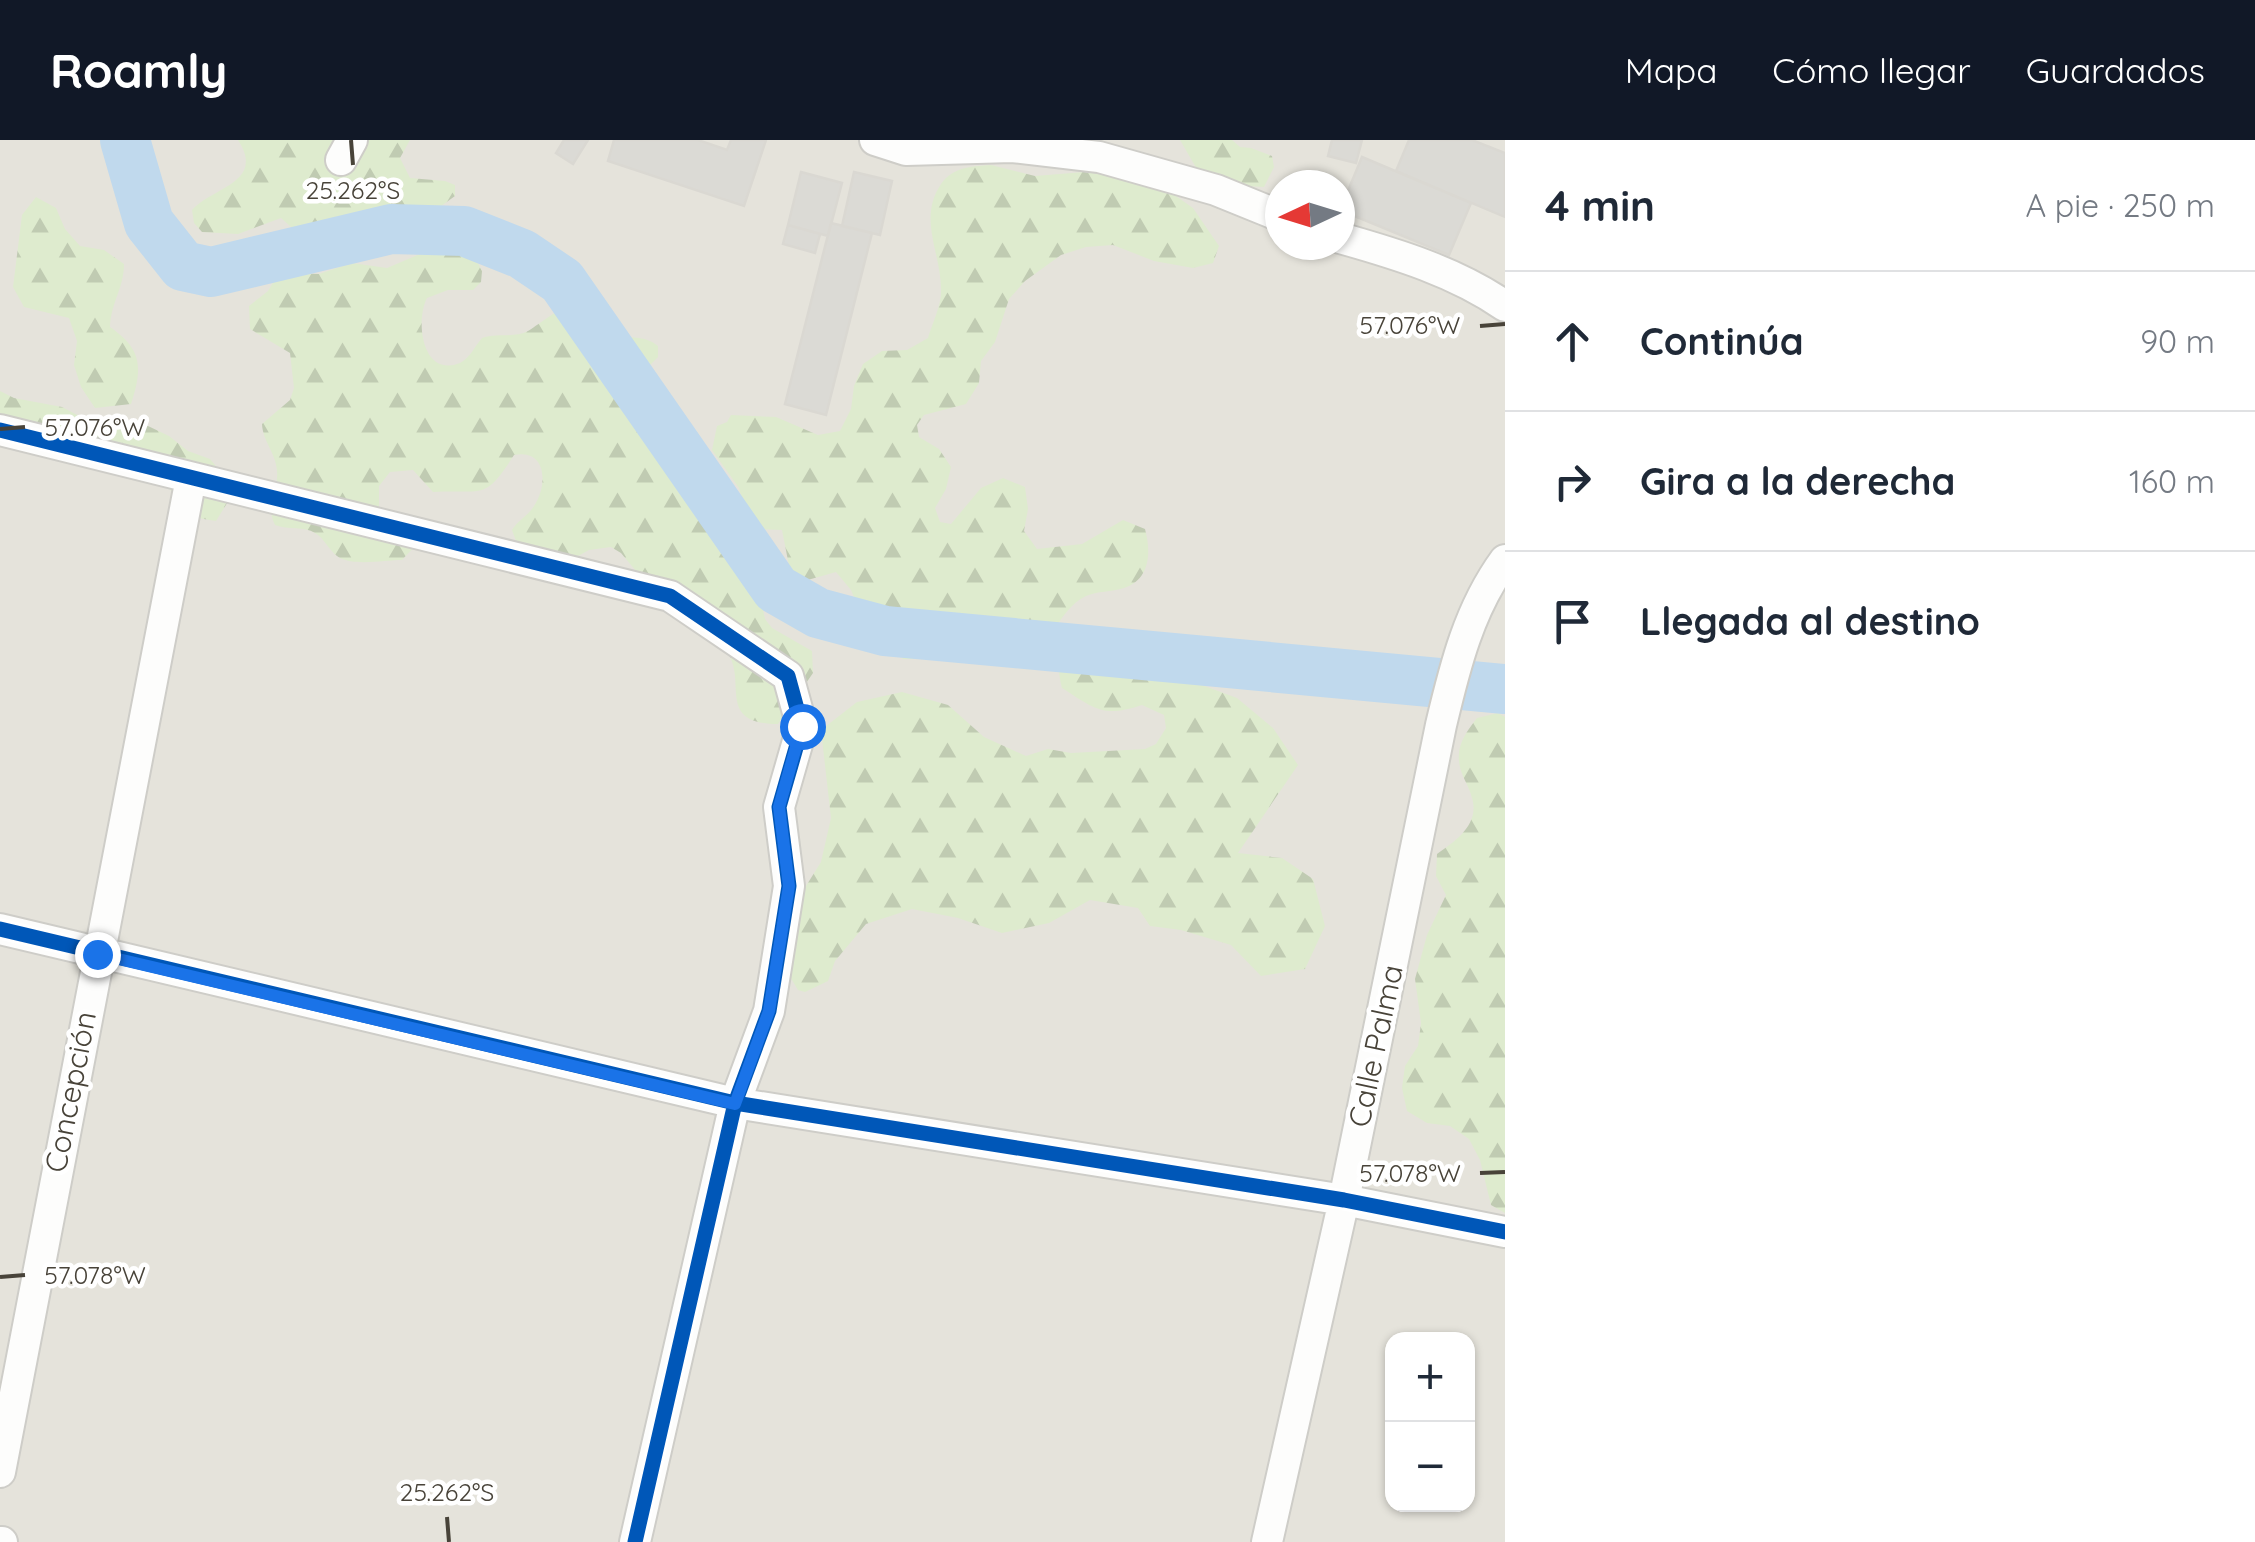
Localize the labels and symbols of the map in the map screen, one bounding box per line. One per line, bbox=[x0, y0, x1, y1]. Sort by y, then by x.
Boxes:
north arrow bbox=[1265, 170, 1355, 260]
text: 25.262°S bbox=[306, 174, 400, 205]
text: 57.076°W bbox=[1360, 309, 1460, 340]
text: 57.076°W bbox=[45, 411, 145, 442]
route start bbox=[780, 704, 826, 750]
route end bbox=[75, 932, 121, 978]
street label: Calle Palma bbox=[1339, 961, 1411, 1130]
street label: Concepción bbox=[36, 1008, 104, 1176]
text: 57.078°W bbox=[1359, 1157, 1461, 1188]
text: 57.078°W bbox=[44, 1259, 146, 1290]
text: 25.262°S bbox=[400, 1476, 494, 1507]

